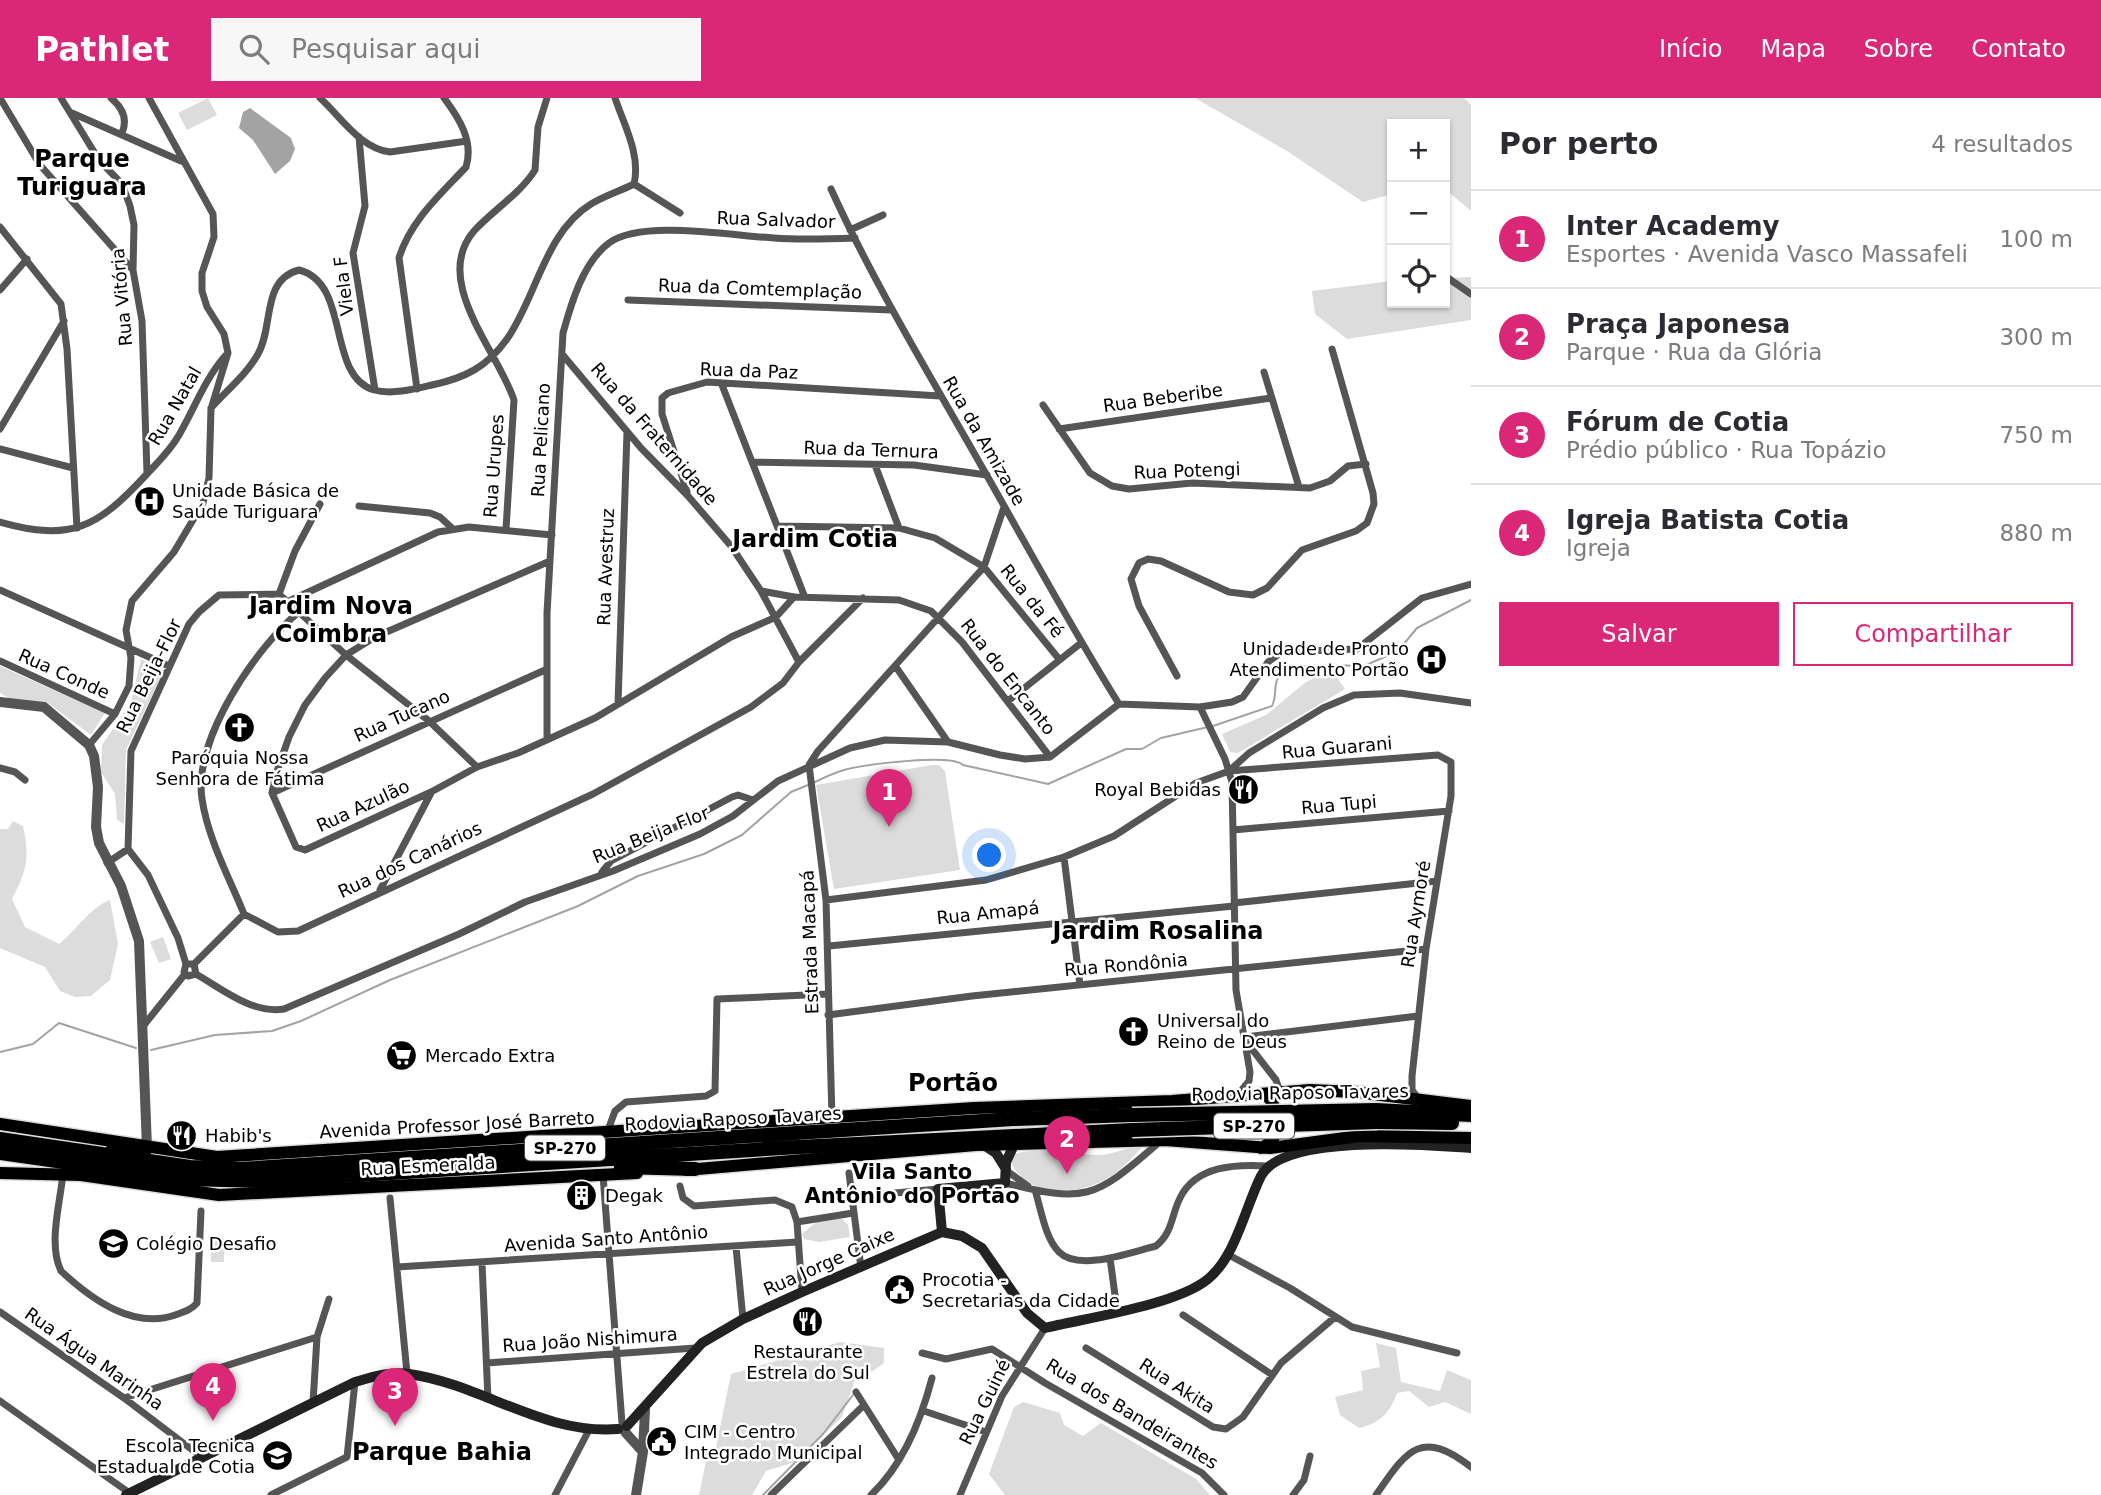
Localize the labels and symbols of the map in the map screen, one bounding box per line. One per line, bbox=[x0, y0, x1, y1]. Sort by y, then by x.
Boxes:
district label: Parque Turiguara bbox=[17, 145, 147, 201]
street label: Rua Salvador bbox=[716, 207, 836, 232]
street label: Rua Vitória bbox=[107, 247, 136, 347]
street label: Viela F bbox=[329, 255, 358, 317]
street label: Rua da Comtemplação bbox=[658, 274, 862, 303]
street label: Rua da Fraternidade bbox=[587, 358, 722, 509]
street label: Rua da Paz bbox=[699, 358, 799, 383]
street label: Rua Natal bbox=[144, 363, 206, 449]
street label: Rua da Amizade bbox=[939, 372, 1030, 509]
street label: Rua Beberibe bbox=[1102, 379, 1224, 416]
street label: Rua Pelicano bbox=[527, 382, 554, 498]
street label: Rua Urupes bbox=[479, 413, 508, 518]
street label: Rua da Ternura bbox=[803, 437, 939, 462]
street label: Rua Potengi bbox=[1133, 458, 1241, 483]
place label: Unidade Básica de Saúde Turiguara bbox=[172, 480, 339, 522]
hospital icon: Unidade Básica de Saúde Turiguara bbox=[132, 484, 166, 518]
street label: Rua Avestruz bbox=[593, 508, 618, 626]
district label: Jardim Cotia bbox=[730, 525, 898, 553]
street label: Rua da Fé bbox=[996, 560, 1068, 642]
district label: Jardim Nova Coimbra bbox=[247, 592, 413, 648]
street label: Rua Beija-Flor bbox=[112, 615, 186, 736]
street label: Rua do Encanto bbox=[957, 615, 1060, 739]
place label: Unidade de Pronto Atendimento Portão bbox=[1230, 638, 1409, 680]
hospital icon: Unidade de Pronto Atendimento Portão bbox=[1415, 642, 1449, 676]
street label: Rua Conde bbox=[15, 644, 113, 703]
street label: Rua Tucano bbox=[351, 685, 453, 746]
church icon: Paróquia Nossa Senhora de Fátima bbox=[223, 710, 257, 744]
street label: Rua Guarani bbox=[1281, 732, 1393, 763]
place label: Paróquia Nossa Senhora de Fátima bbox=[155, 747, 325, 789]
pin: 1 bbox=[866, 769, 912, 827]
restaurant icon: Royal Bebidas bbox=[1227, 773, 1261, 807]
street label: Rua Azulão bbox=[313, 775, 413, 836]
place label: Royal Bebidas bbox=[1094, 779, 1221, 800]
street label: Rua Tupi bbox=[1300, 791, 1378, 818]
street label: Rua Beija Flor bbox=[589, 801, 713, 867]
street label: Rua dos Canários bbox=[335, 817, 485, 902]
your location bbox=[972, 838, 1006, 872]
street label: Rua Aymoré bbox=[1397, 859, 1434, 969]
street label: Estrada Macapá bbox=[796, 870, 823, 1015]
street label: Rua Amapá bbox=[936, 897, 1040, 928]
district label: Jardim Rosalina bbox=[1051, 917, 1263, 945]
street label: Rua Rondônia bbox=[1063, 949, 1189, 980]
place label: Universal do Reino de Deus bbox=[1157, 1010, 1287, 1052]
church icon: Universal do Reino de Deus bbox=[1117, 1014, 1151, 1048]
supermarket icon: Mercado Extra bbox=[385, 1039, 419, 1073]
place label: Mercado Extra bbox=[425, 1045, 555, 1066]
district label: Portão bbox=[908, 1069, 998, 1097]
street label: Rodovia Raposo Tavares bbox=[1191, 1080, 1409, 1105]
street label: Rodovia Raposo Tavares bbox=[624, 1102, 842, 1135]
street label: Avenida Professor José Barreto bbox=[319, 1107, 595, 1142]
road number: SP-270 bbox=[1214, 1114, 1294, 1138]
pin: 2 bbox=[1044, 1116, 1090, 1174]
restaurant icon: Habib's bbox=[165, 1119, 199, 1153]
place label: Habib's bbox=[205, 1125, 272, 1146]
road number: SP-270 bbox=[525, 1136, 605, 1160]
street label: Rua Esmeralda bbox=[360, 1151, 496, 1180]
district label: Vila Santo Antônio do Portão bbox=[804, 1160, 1020, 1208]
building icon: Degak bbox=[565, 1179, 599, 1213]
place label: Degak bbox=[605, 1185, 663, 1206]
street label: Avenida Santo Antônio bbox=[503, 1221, 709, 1256]
street label: Rua Jorge Caixe bbox=[760, 1223, 898, 1300]
school or university icon: Colégio Desafio bbox=[96, 1227, 130, 1261]
place label: Colégio Desafio bbox=[136, 1233, 277, 1254]
place label: Procotia - Secretarias da Cidade bbox=[922, 1269, 1120, 1311]
public building icon: Procotia - Secretarias da Cidade bbox=[882, 1273, 916, 1307]
street label: Rua Água Marinha bbox=[21, 1303, 168, 1414]
restaurant icon: Restaurante Estrela do Sul bbox=[791, 1305, 825, 1339]
street label: Rua João Nishimura bbox=[502, 1323, 678, 1356]
place label: Restaurante Estrela do Sul bbox=[746, 1341, 870, 1383]
street label: Rua Akita bbox=[1136, 1353, 1219, 1418]
street label: Rua dos Bandeirantes bbox=[1042, 1354, 1222, 1473]
street label: Rua Guiné bbox=[955, 1356, 1014, 1448]
pin: 4 bbox=[190, 1363, 236, 1421]
pin: 3 bbox=[372, 1368, 418, 1426]
place label: CIM - Centro Integrado Municipal bbox=[684, 1421, 863, 1463]
public building icon: CIM - Centro Integrado Municipal bbox=[644, 1425, 678, 1459]
place label: Escola Tecnica Estadual de Cotia bbox=[97, 1435, 255, 1477]
district label: Parque Bahia bbox=[352, 1438, 532, 1466]
school or university icon: Escola Tecnica Estadual de Cotia bbox=[261, 1439, 295, 1473]

